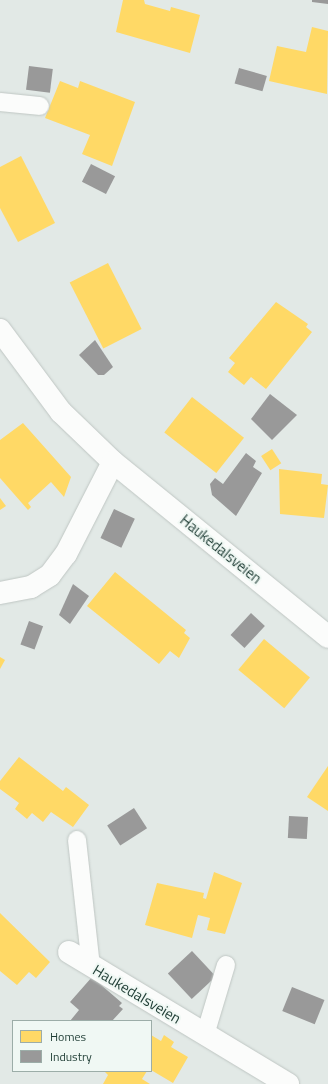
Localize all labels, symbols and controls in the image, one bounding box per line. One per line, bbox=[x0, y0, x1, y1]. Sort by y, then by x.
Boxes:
street label: Haukedalsveien bbox=[177, 511, 265, 587]
street label: Haukedalsveien bbox=[90, 961, 184, 1027]
legend bbox=[12, 1020, 152, 1072]
text: Homes bbox=[50, 1027, 86, 1046]
text: Industry bbox=[50, 1047, 92, 1066]

